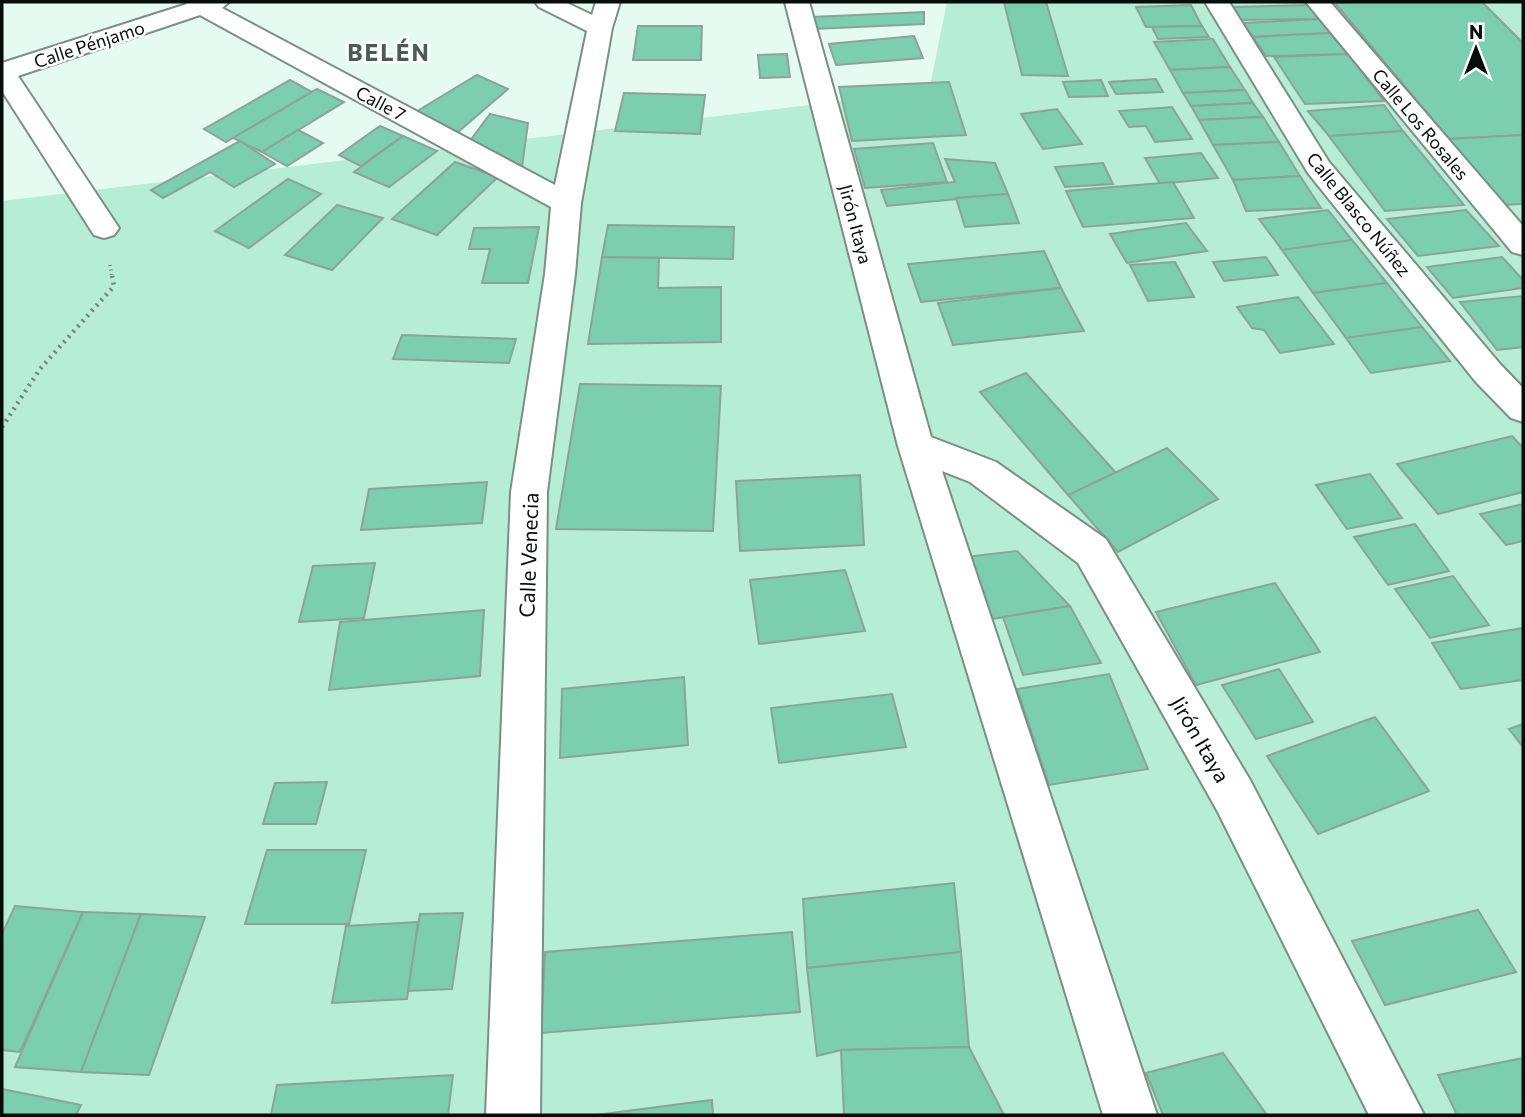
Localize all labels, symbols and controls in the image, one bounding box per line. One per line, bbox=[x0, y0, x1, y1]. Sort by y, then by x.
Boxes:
north arrow bbox=[1441, 14, 1511, 84]
street label: Calle Pénjamo bbox=[31, 16, 147, 72]
text: N bbox=[1469, 20, 1483, 43]
district label: BELÉN bbox=[347, 38, 431, 66]
street label: Calle Los Rosales bbox=[1368, 64, 1474, 184]
street label: Calle 7 bbox=[352, 81, 410, 125]
street label: Calle Blasco Núñez bbox=[1302, 148, 1416, 280]
street label: Jirón Itaya bbox=[835, 182, 877, 266]
street label: Calle Venecia bbox=[513, 492, 543, 618]
street label: Jirón Itaya bbox=[1166, 692, 1236, 786]

